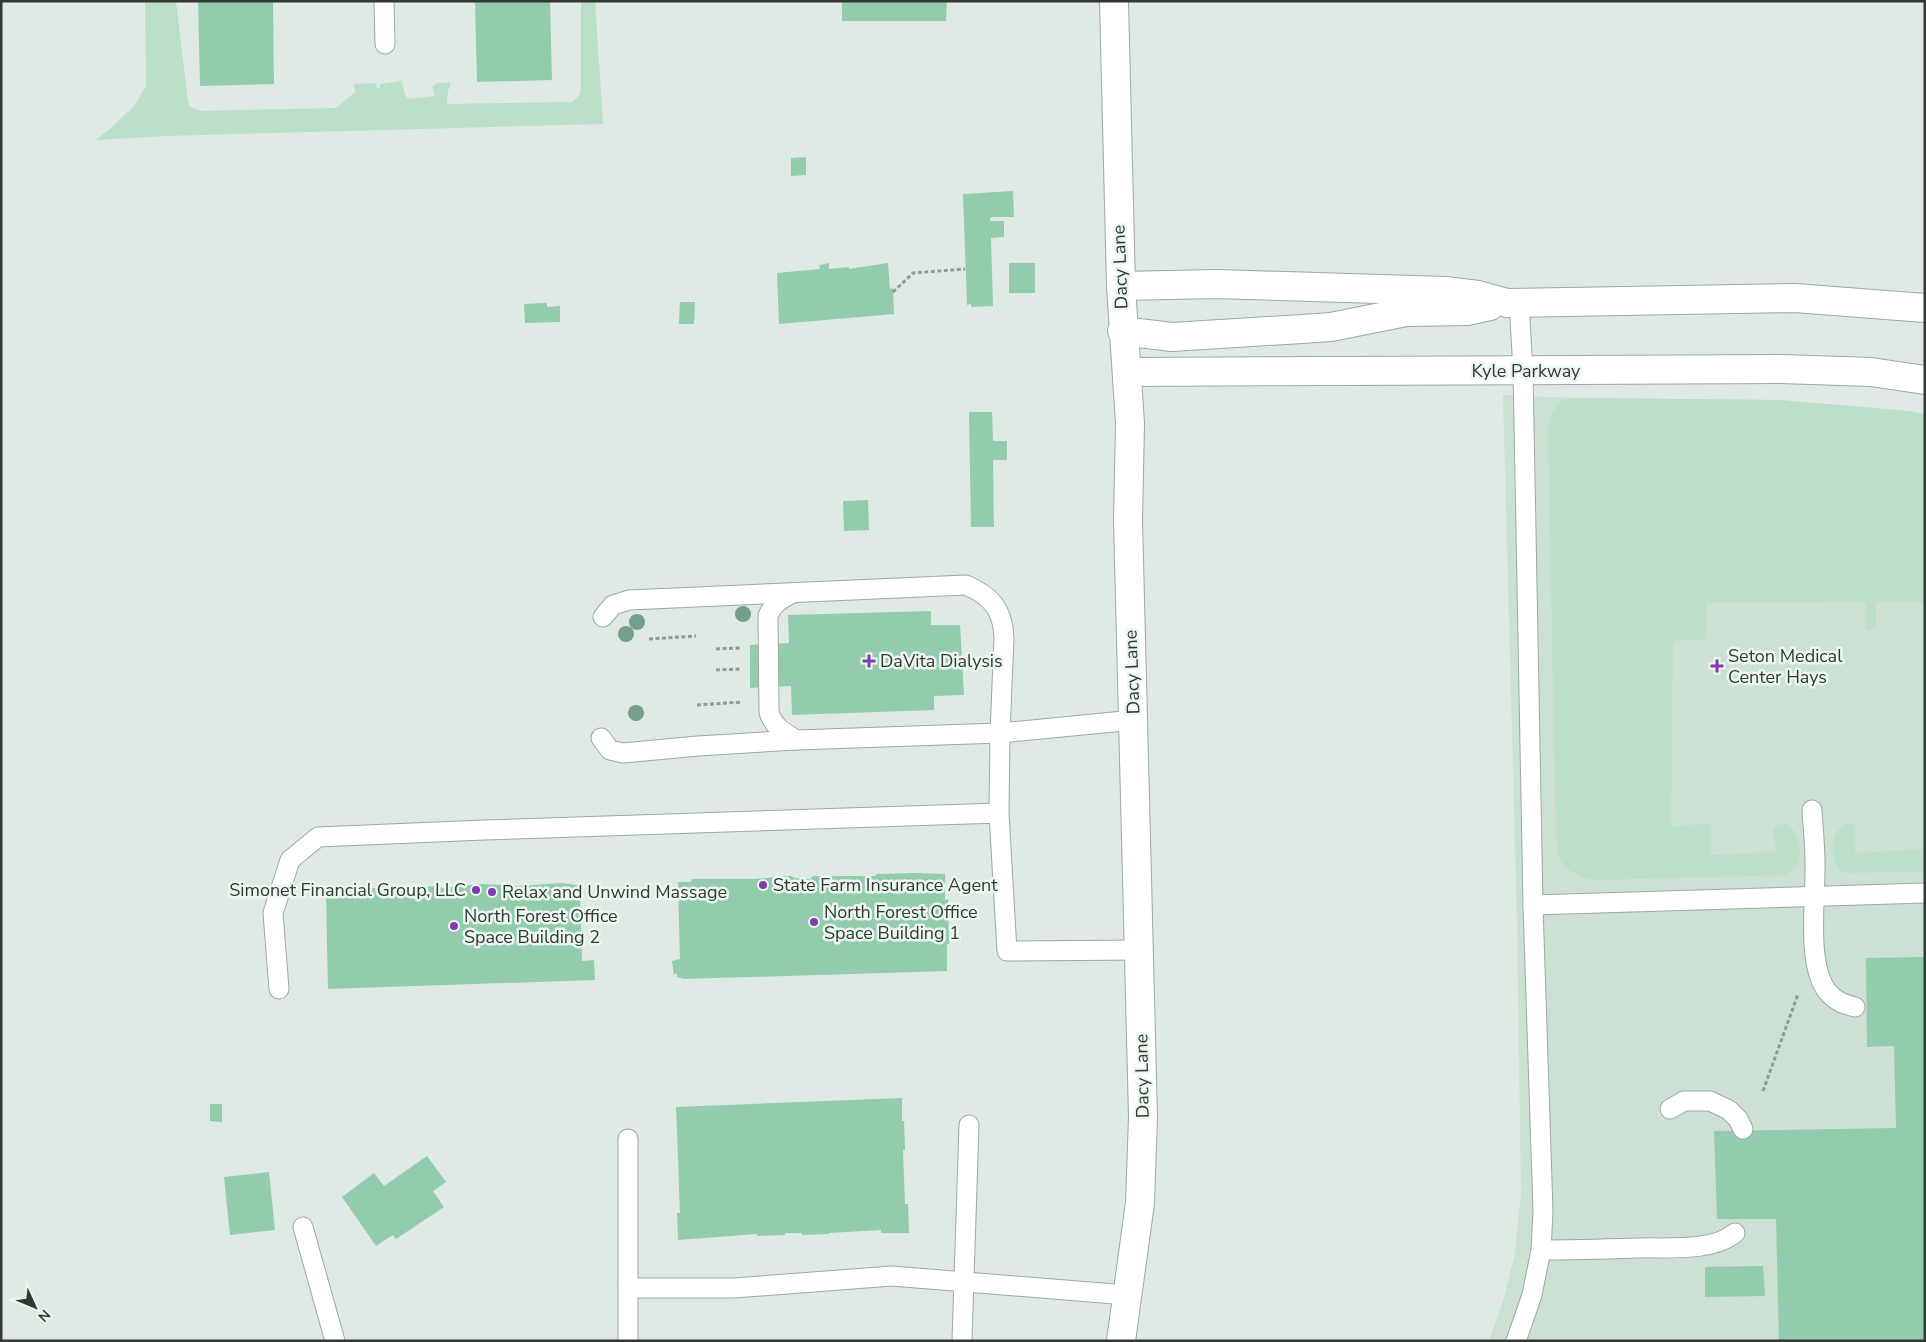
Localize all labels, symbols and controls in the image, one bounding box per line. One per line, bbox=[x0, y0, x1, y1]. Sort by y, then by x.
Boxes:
street label: Dacy Lane bbox=[1107, 224, 1133, 310]
street label: Kyle Parkway bbox=[1472, 359, 1581, 383]
street label: Dacy Lane bbox=[1119, 629, 1145, 715]
place label: Seton Medical Center Hays bbox=[1728, 644, 1843, 689]
place label: DaVita Dialysis bbox=[880, 649, 1003, 673]
marker: DaVita Dialysis bbox=[862, 654, 876, 668]
marker: Seton Medical Center Hays bbox=[1710, 659, 1724, 673]
place label: State Farm Insurance Agent bbox=[773, 873, 998, 897]
place label: Simonet Financial Group, LLC bbox=[229, 878, 466, 902]
marker: State Farm Insurance Agent bbox=[757, 879, 769, 891]
place label: Relax and Unwind Massage bbox=[502, 880, 727, 904]
marker: Simonet Financial Group, LLC bbox=[470, 884, 482, 896]
marker: Relax and Unwind Massage bbox=[486, 886, 498, 898]
place label: North Forest Office Space Building 1 bbox=[824, 900, 978, 945]
place label: North Forest Office Space Building 2 bbox=[464, 904, 618, 949]
marker: North Forest Office Space Building 1 bbox=[808, 916, 820, 928]
marker: North Forest Office Space Building 2 bbox=[448, 920, 460, 932]
street label: Dacy Lane bbox=[1129, 1034, 1155, 1118]
north arrow bbox=[10, 1282, 60, 1332]
text: N bbox=[34, 1305, 54, 1326]

